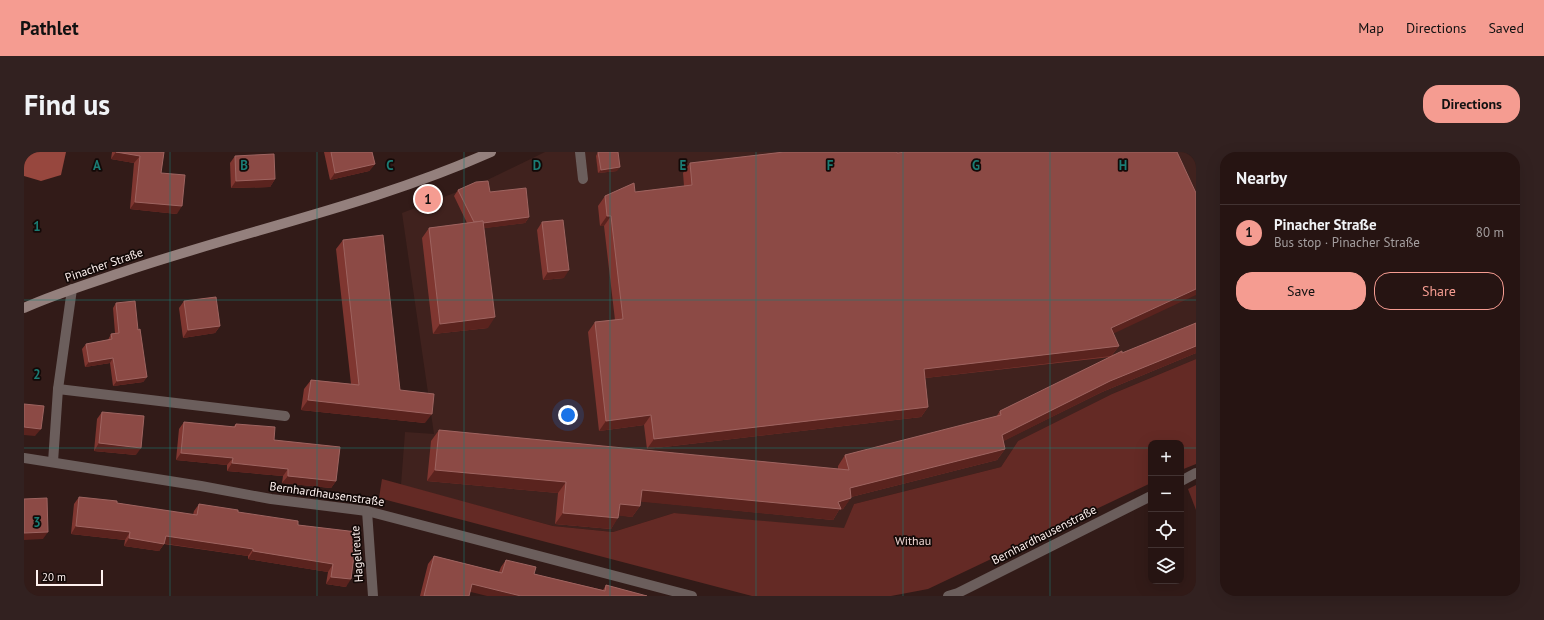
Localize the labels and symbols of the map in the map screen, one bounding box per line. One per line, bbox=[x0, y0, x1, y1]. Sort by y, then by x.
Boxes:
text: A bbox=[93, 157, 101, 174]
text: B bbox=[240, 157, 248, 174]
text: C bbox=[386, 157, 394, 174]
text: D bbox=[533, 157, 541, 174]
text: E bbox=[680, 157, 687, 174]
text: F bbox=[827, 157, 834, 174]
text: G bbox=[972, 157, 980, 174]
text: H bbox=[1119, 157, 1127, 174]
pin: 1 bbox=[415, 184, 441, 214]
text: 1 bbox=[33, 218, 41, 235]
street label: Pinacher Straße bbox=[63, 244, 145, 285]
text: 2 bbox=[33, 366, 41, 383]
your location bbox=[558, 405, 578, 425]
street label: Bernhardhausenstraße bbox=[269, 478, 385, 509]
street label: Bernhardhausenstraße bbox=[989, 502, 1099, 568]
text: 3 bbox=[33, 514, 41, 531]
street label: Hagelreute bbox=[347, 525, 366, 583]
park label: Withau bbox=[895, 533, 931, 548]
scale bar bbox=[36, 568, 103, 587]

